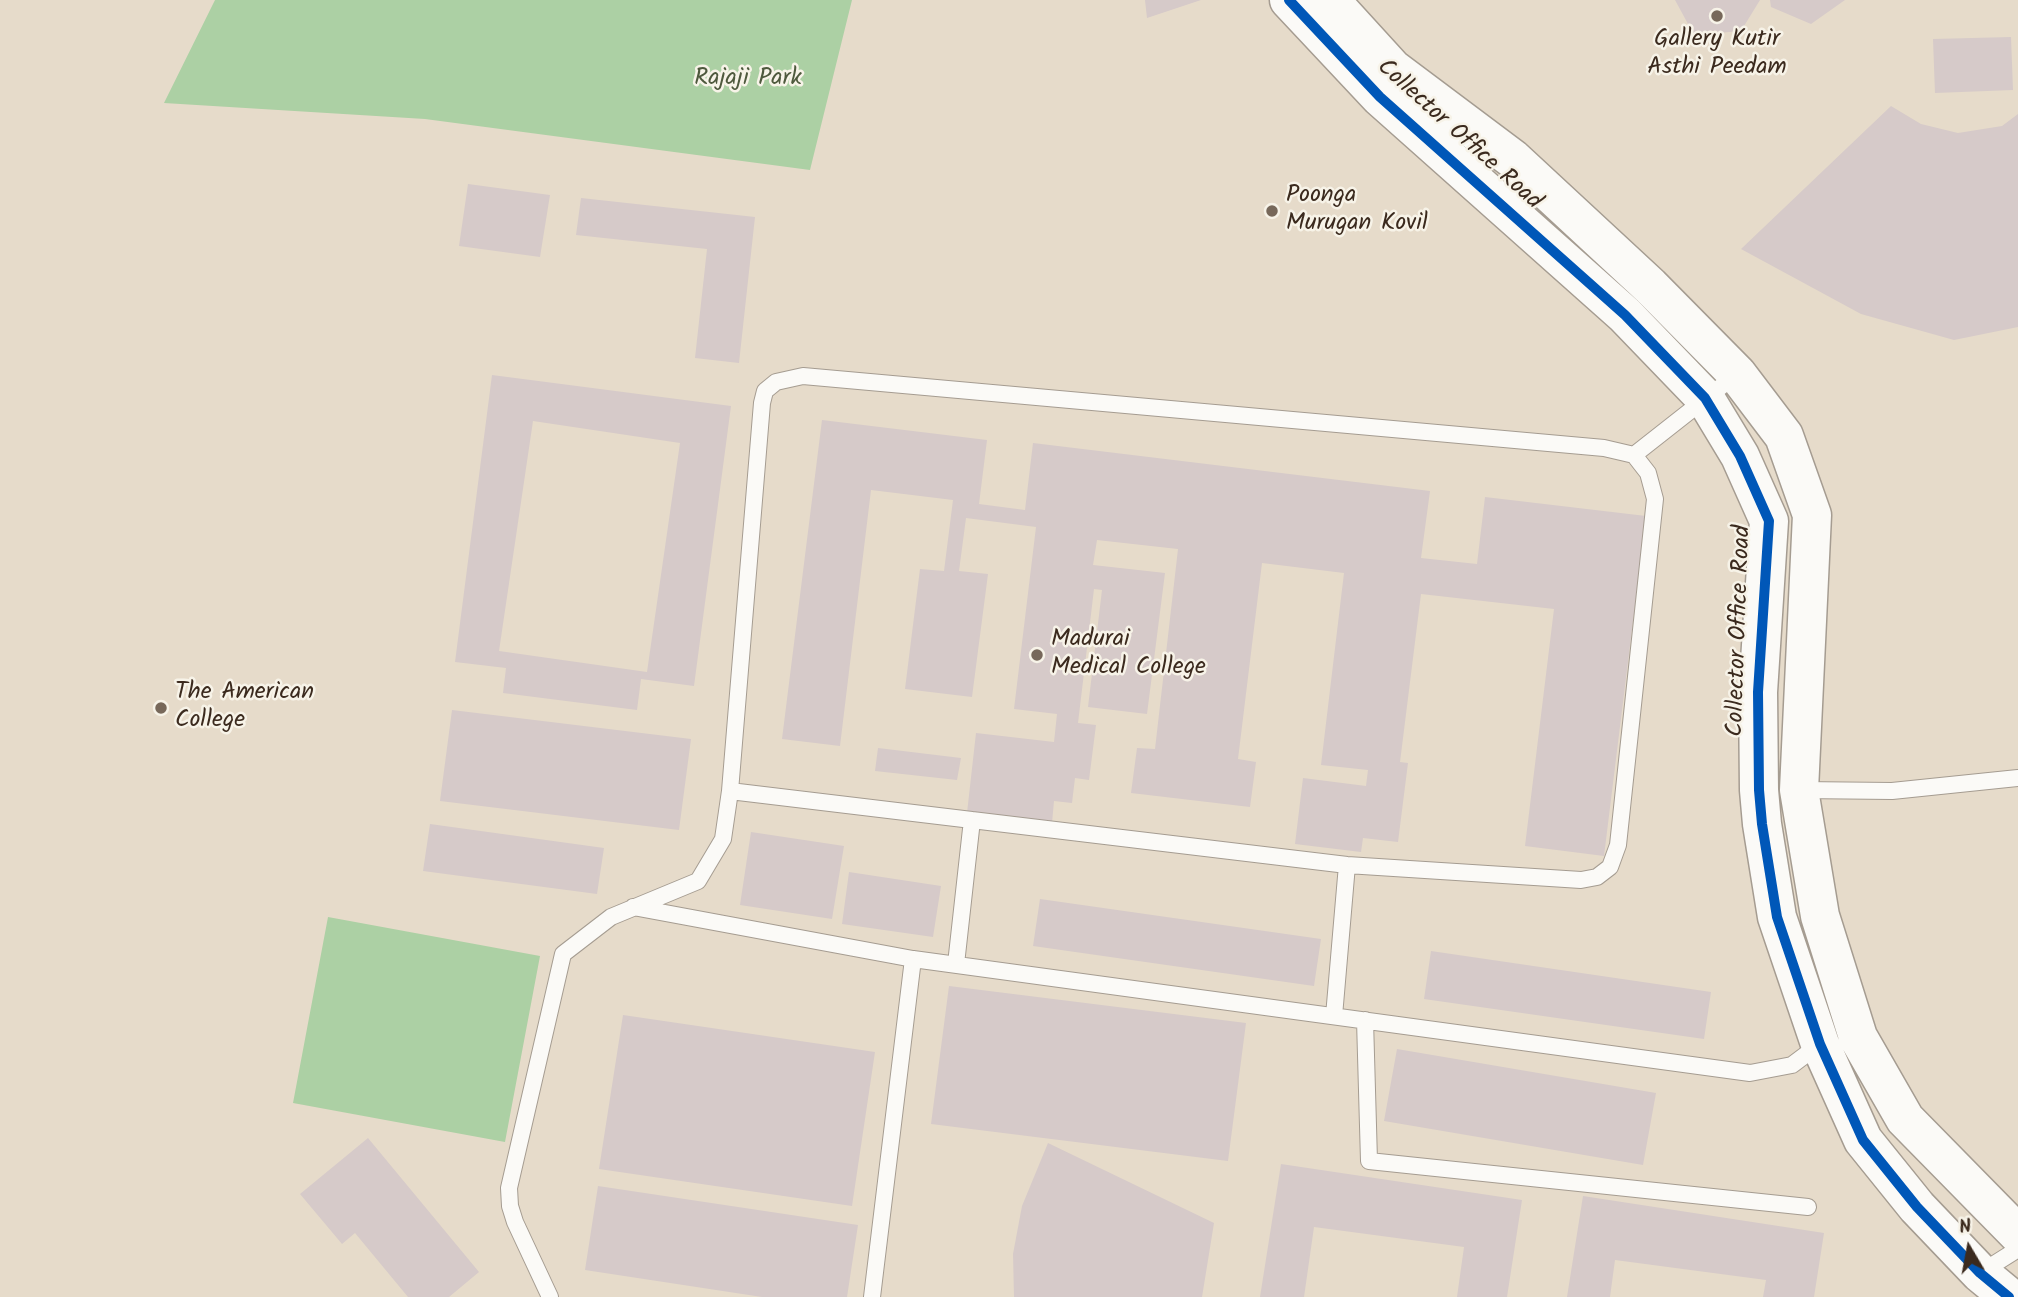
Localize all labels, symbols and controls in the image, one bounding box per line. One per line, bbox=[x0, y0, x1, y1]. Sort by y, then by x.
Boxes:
marker: Gallery Kutir Asthi Peedam bbox=[1709, 8, 1725, 24]
place label: Gallery Kutir Asthi Peedam bbox=[1647, 27, 1787, 83]
street label: Collector Office Road bbox=[1370, 54, 1546, 218]
park label: Rajaji Park bbox=[694, 66, 802, 94]
place label: Poonga Murugan Kovil bbox=[1286, 183, 1428, 239]
marker: Poonga Murugan Kovil bbox=[1264, 203, 1280, 219]
street label: Collector Office Road bbox=[1723, 525, 1759, 737]
place label: Madurai Medical College bbox=[1051, 627, 1206, 683]
marker: Madurai Medical College bbox=[1029, 647, 1045, 663]
place label: The American College bbox=[175, 680, 314, 736]
marker: The American College bbox=[153, 700, 169, 716]
text: N bbox=[1957, 1212, 1974, 1243]
north arrow bbox=[1934, 1213, 2004, 1283]

